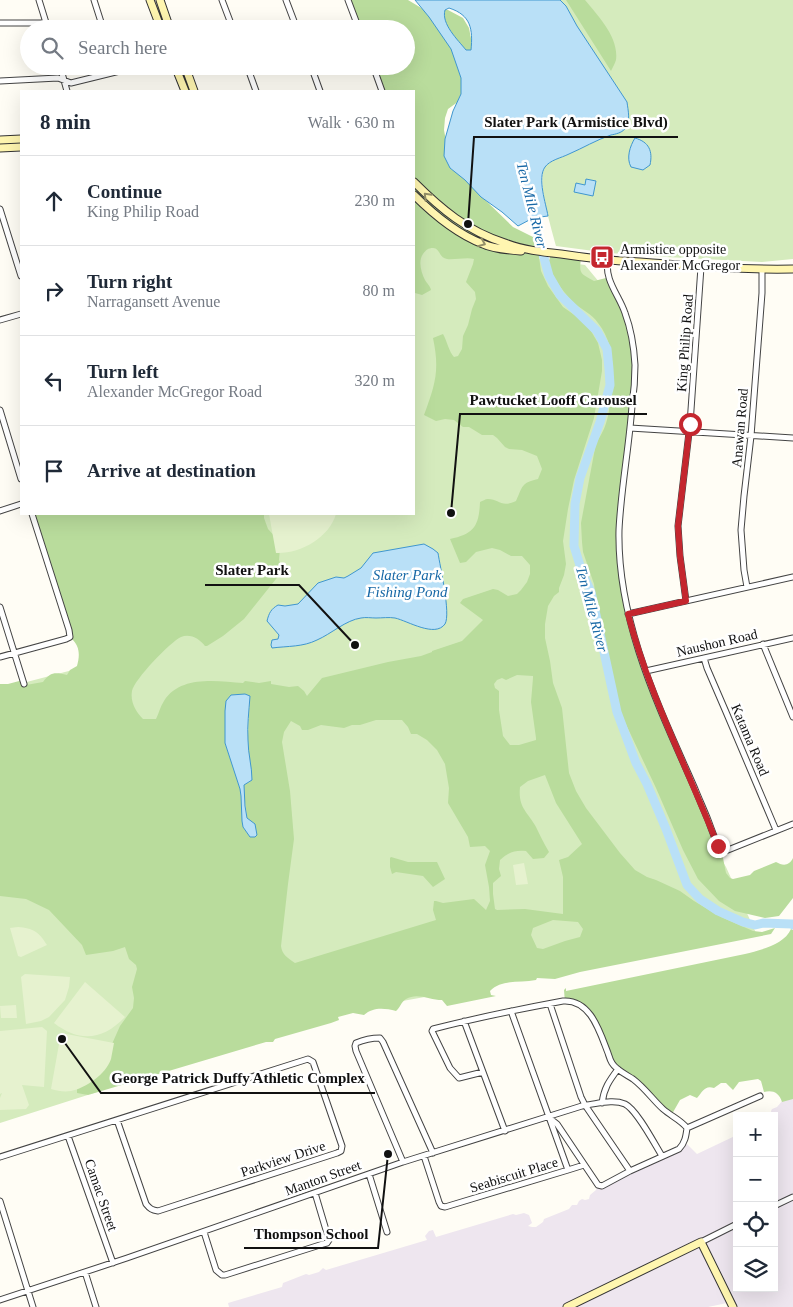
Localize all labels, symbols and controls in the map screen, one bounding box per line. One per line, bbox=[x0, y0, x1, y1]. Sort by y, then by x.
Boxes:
search box bbox=[20, 20, 415, 75]
icon: search bbox=[38, 34, 66, 62]
text: Search here bbox=[78, 37, 167, 58]
callout: Slater Park (Armistice Blvd) bbox=[474, 107, 678, 137]
text: 8 min bbox=[40, 110, 91, 134]
text: Walk · 630 m bbox=[308, 114, 395, 131]
text: Slater Park (Armistice Blvd) bbox=[484, 114, 668, 131]
water label: Ten Mile River bbox=[514, 160, 551, 250]
text: Continue bbox=[87, 181, 162, 202]
icon: ahead bbox=[40, 187, 68, 215]
text: 230 m bbox=[355, 192, 395, 209]
one-way arrow bbox=[424, 192, 433, 201]
text: King Philip Road bbox=[87, 203, 199, 220]
one-way arrow bbox=[477, 237, 486, 247]
place label: Armistice opposite Alexander McGregor bbox=[620, 242, 740, 273]
bus stop icon: Armistice opposite Alexander McGregor bbox=[589, 244, 615, 270]
text: Turn right bbox=[87, 271, 172, 292]
icon: right bbox=[40, 277, 68, 305]
text: 80 m bbox=[363, 282, 395, 299]
text: Narragansett Avenue bbox=[87, 293, 220, 310]
street label: King Philip Road bbox=[674, 294, 696, 392]
text: Turn left bbox=[87, 361, 159, 382]
icon: left bbox=[40, 367, 68, 395]
text: 320 m bbox=[355, 372, 395, 389]
text: Alexander McGregor Road bbox=[87, 383, 262, 400]
callout: Pawtucket Looff Carousel bbox=[460, 384, 647, 414]
street label: Anawan Road bbox=[729, 388, 751, 468]
text: Pawtucket Looff Carousel bbox=[469, 392, 637, 408]
route start bbox=[679, 413, 702, 436]
icon: arrive bbox=[40, 457, 68, 485]
text: Arrive at destination bbox=[87, 460, 256, 481]
callout: Slater Park bbox=[205, 555, 299, 585]
text: Slater Park bbox=[215, 562, 289, 578]
water label: Ten Mile River bbox=[573, 564, 611, 654]
water label: Slater Park Fishing Pond bbox=[365, 567, 448, 600]
street label: Naushon Road bbox=[675, 626, 759, 660]
street label: Katama Road bbox=[728, 702, 772, 778]
route end bbox=[707, 835, 730, 858]
callout: George Patrick Duffy Athletic Complex bbox=[101, 1063, 375, 1093]
text: George Patrick Duffy Athletic Complex bbox=[111, 1070, 365, 1086]
map controls bbox=[733, 1112, 778, 1292]
button: + bbox=[733, 1112, 778, 1157]
street label: Parkview Drive bbox=[239, 1138, 327, 1180]
street label: Seabiscuit Place bbox=[468, 1154, 560, 1196]
street label: Camac Street bbox=[82, 1157, 120, 1233]
street label: Manton Street bbox=[283, 1157, 363, 1199]
button: − bbox=[733, 1157, 778, 1202]
button: locate bbox=[733, 1202, 778, 1247]
callout: Thompson School bbox=[244, 1218, 378, 1248]
text: Thompson School bbox=[254, 1226, 368, 1242]
button: layers bbox=[733, 1247, 778, 1292]

